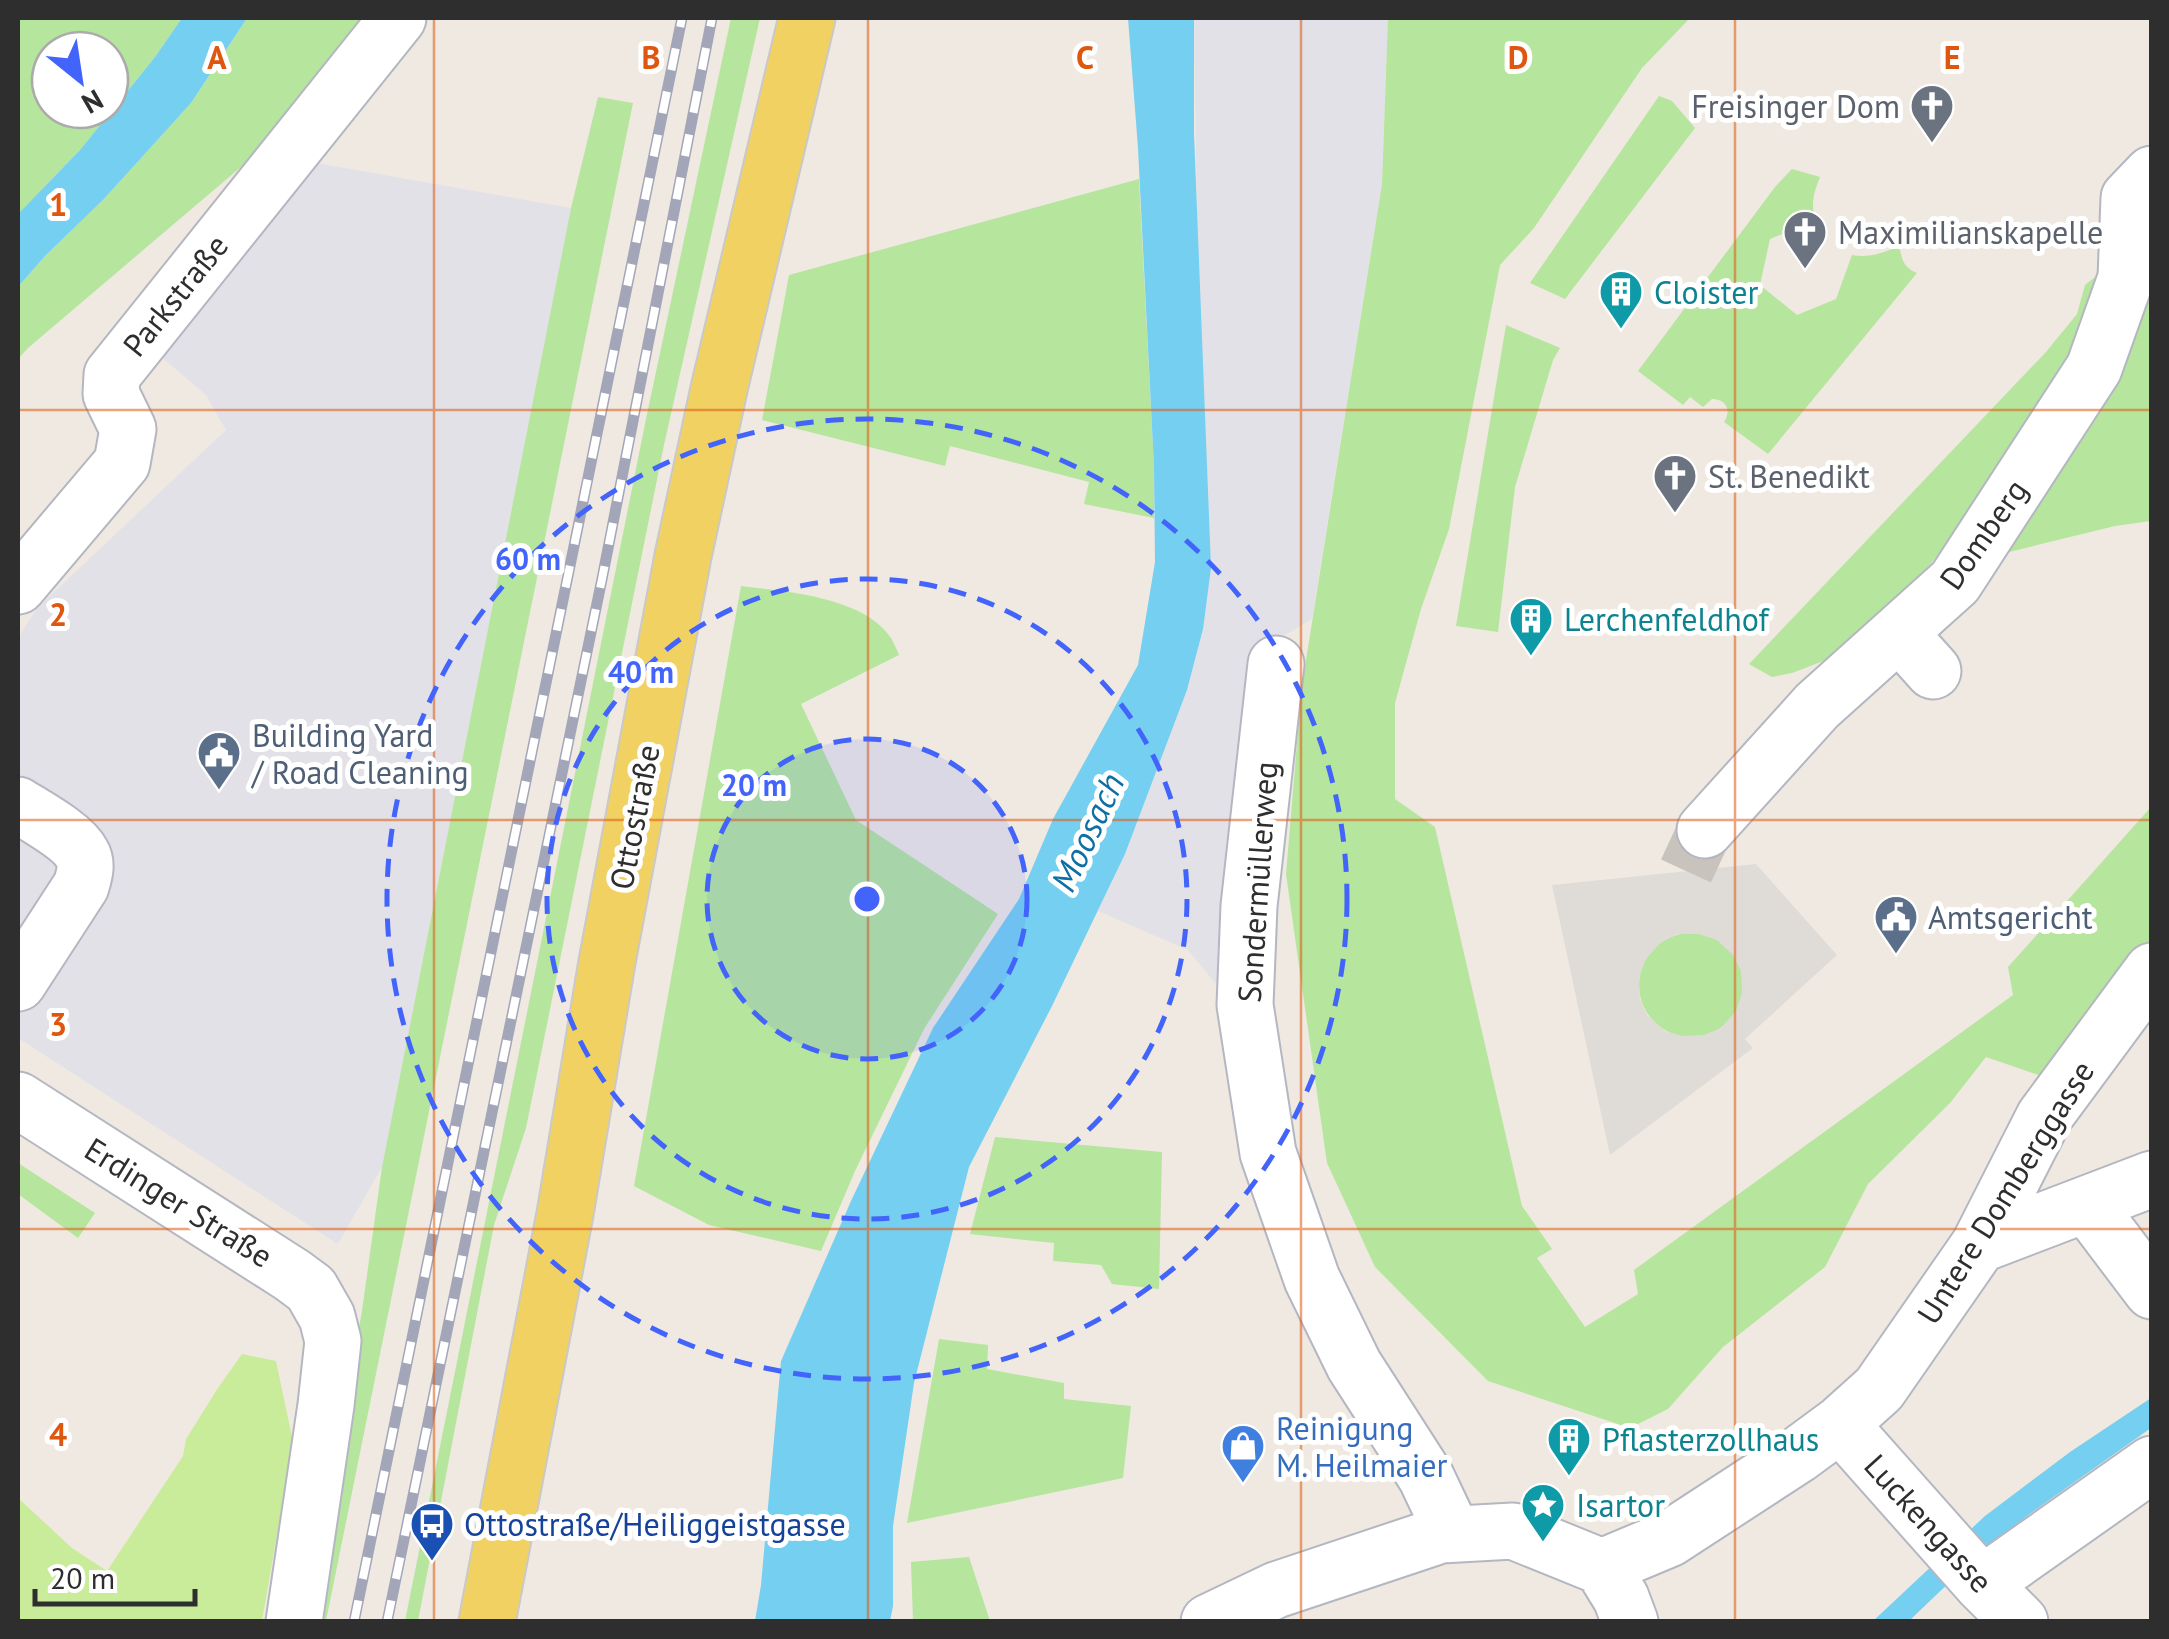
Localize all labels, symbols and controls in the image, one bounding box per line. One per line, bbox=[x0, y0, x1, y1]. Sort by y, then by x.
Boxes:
north arrow bbox=[30, 30, 130, 130]
text: A bbox=[207, 36, 227, 78]
text: B bbox=[642, 36, 660, 78]
text: C bbox=[1076, 36, 1094, 78]
text: D bbox=[1508, 36, 1528, 78]
text: E bbox=[1944, 36, 1960, 78]
text: N bbox=[76, 81, 110, 123]
church icon: Freisinger Dom bbox=[1909, 83, 1955, 144]
place label: Freisinger Dom bbox=[1691, 85, 1900, 127]
text: 1 bbox=[49, 183, 67, 225]
church icon: Maximilianskapelle bbox=[1782, 209, 1828, 270]
place label: Maximilianskapelle bbox=[1838, 211, 2103, 253]
street label: Parkstraße bbox=[113, 225, 237, 365]
building icon: Cloister bbox=[1598, 269, 1644, 330]
place label: Cloister bbox=[1654, 271, 1759, 313]
church icon: St. Benedikt bbox=[1652, 453, 1698, 514]
place label: St. Benedikt bbox=[1708, 455, 1870, 497]
street label: Domberg bbox=[1930, 470, 2036, 598]
text: 60 m bbox=[495, 539, 561, 578]
text: 2 bbox=[49, 593, 67, 635]
building icon: Lerchenfeldhof bbox=[1508, 596, 1554, 657]
place label: Lerchenfeldhof bbox=[1564, 598, 1770, 640]
text: 40 m bbox=[608, 652, 674, 691]
place label: Building Yard / Road Cleaning bbox=[250, 714, 469, 793]
public building icon: Building Yard / Road Cleaning bbox=[196, 730, 242, 791]
street label: Ottostraße bbox=[599, 741, 669, 893]
street label: Sondermüllerweg bbox=[1228, 760, 1286, 1004]
text: 20 m bbox=[721, 765, 787, 804]
water label: Moosach bbox=[1040, 765, 1134, 899]
centre of rings bbox=[849, 881, 885, 917]
public building icon: Amtsgericht bbox=[1873, 894, 1919, 955]
place label: Amtsgericht bbox=[1928, 896, 2093, 938]
text: 3 bbox=[49, 1003, 67, 1045]
street label: Untere Domberggasse bbox=[1907, 1053, 2103, 1331]
street label: Erdinger Straße bbox=[77, 1127, 281, 1277]
place label: Reinigung M. Heilmaier bbox=[1276, 1407, 1448, 1486]
text: 4 bbox=[49, 1413, 67, 1455]
building icon: Pflasterzollhaus bbox=[1546, 1416, 1592, 1477]
place label: Pflasterzollhaus bbox=[1602, 1418, 1819, 1460]
shop icon: Reinigung M. Heilmaier bbox=[1220, 1423, 1266, 1484]
street label: Luckengasse bbox=[1856, 1445, 2002, 1601]
place icon: Isartor bbox=[1520, 1482, 1566, 1543]
place label: Isartor bbox=[1576, 1484, 1665, 1526]
bus stop icon: Ottostraße/Heiliggeistgasse bbox=[409, 1501, 455, 1562]
place label: Ottostraße/Heiliggeistgasse bbox=[464, 1503, 846, 1545]
scale bar bbox=[35, 1544, 195, 1606]
text: 20 m bbox=[50, 1558, 115, 1597]

